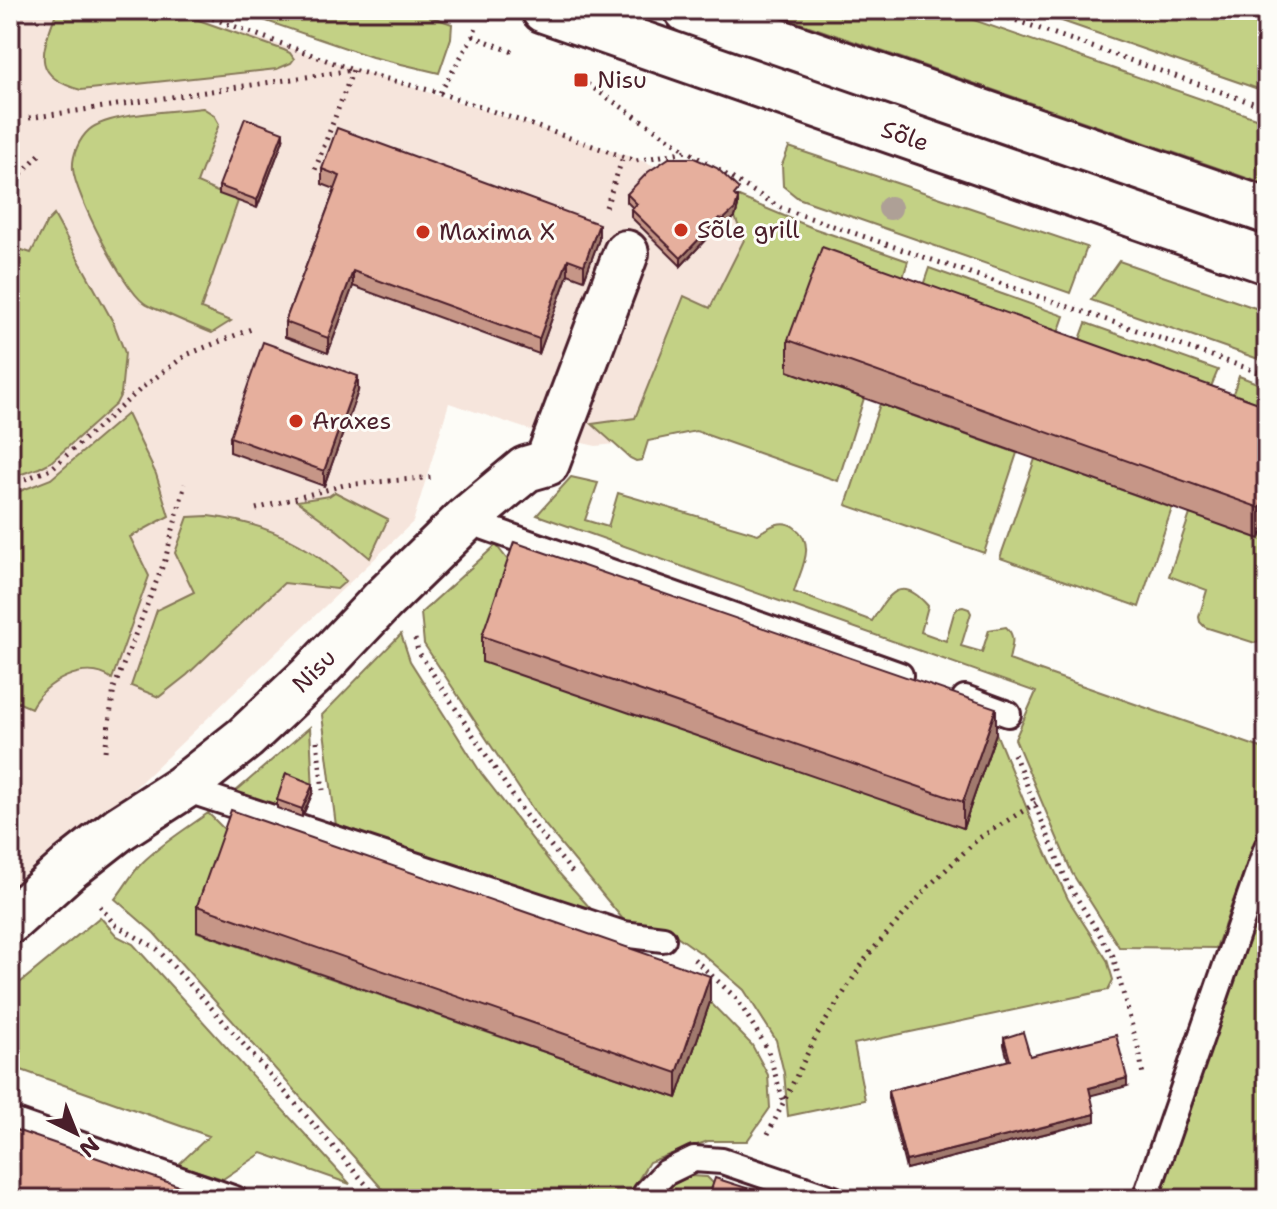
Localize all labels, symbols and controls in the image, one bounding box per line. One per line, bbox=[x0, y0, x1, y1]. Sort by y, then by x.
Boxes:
place label: Nisu bbox=[597, 64, 647, 96]
marker: Nisu bbox=[572, 71, 590, 89]
street label: Sõle bbox=[877, 113, 933, 159]
place label: Sõle grill bbox=[697, 214, 800, 246]
place label: Maxima X bbox=[439, 216, 555, 248]
marker: Sõle grill bbox=[672, 221, 690, 239]
marker: Maxima X bbox=[414, 223, 432, 241]
place label: Araxes bbox=[312, 405, 391, 437]
marker: Araxes bbox=[287, 412, 305, 430]
street label: Nisu bbox=[285, 642, 343, 700]
north arrow bbox=[36, 1093, 116, 1173]
text: N bbox=[73, 1131, 106, 1164]

